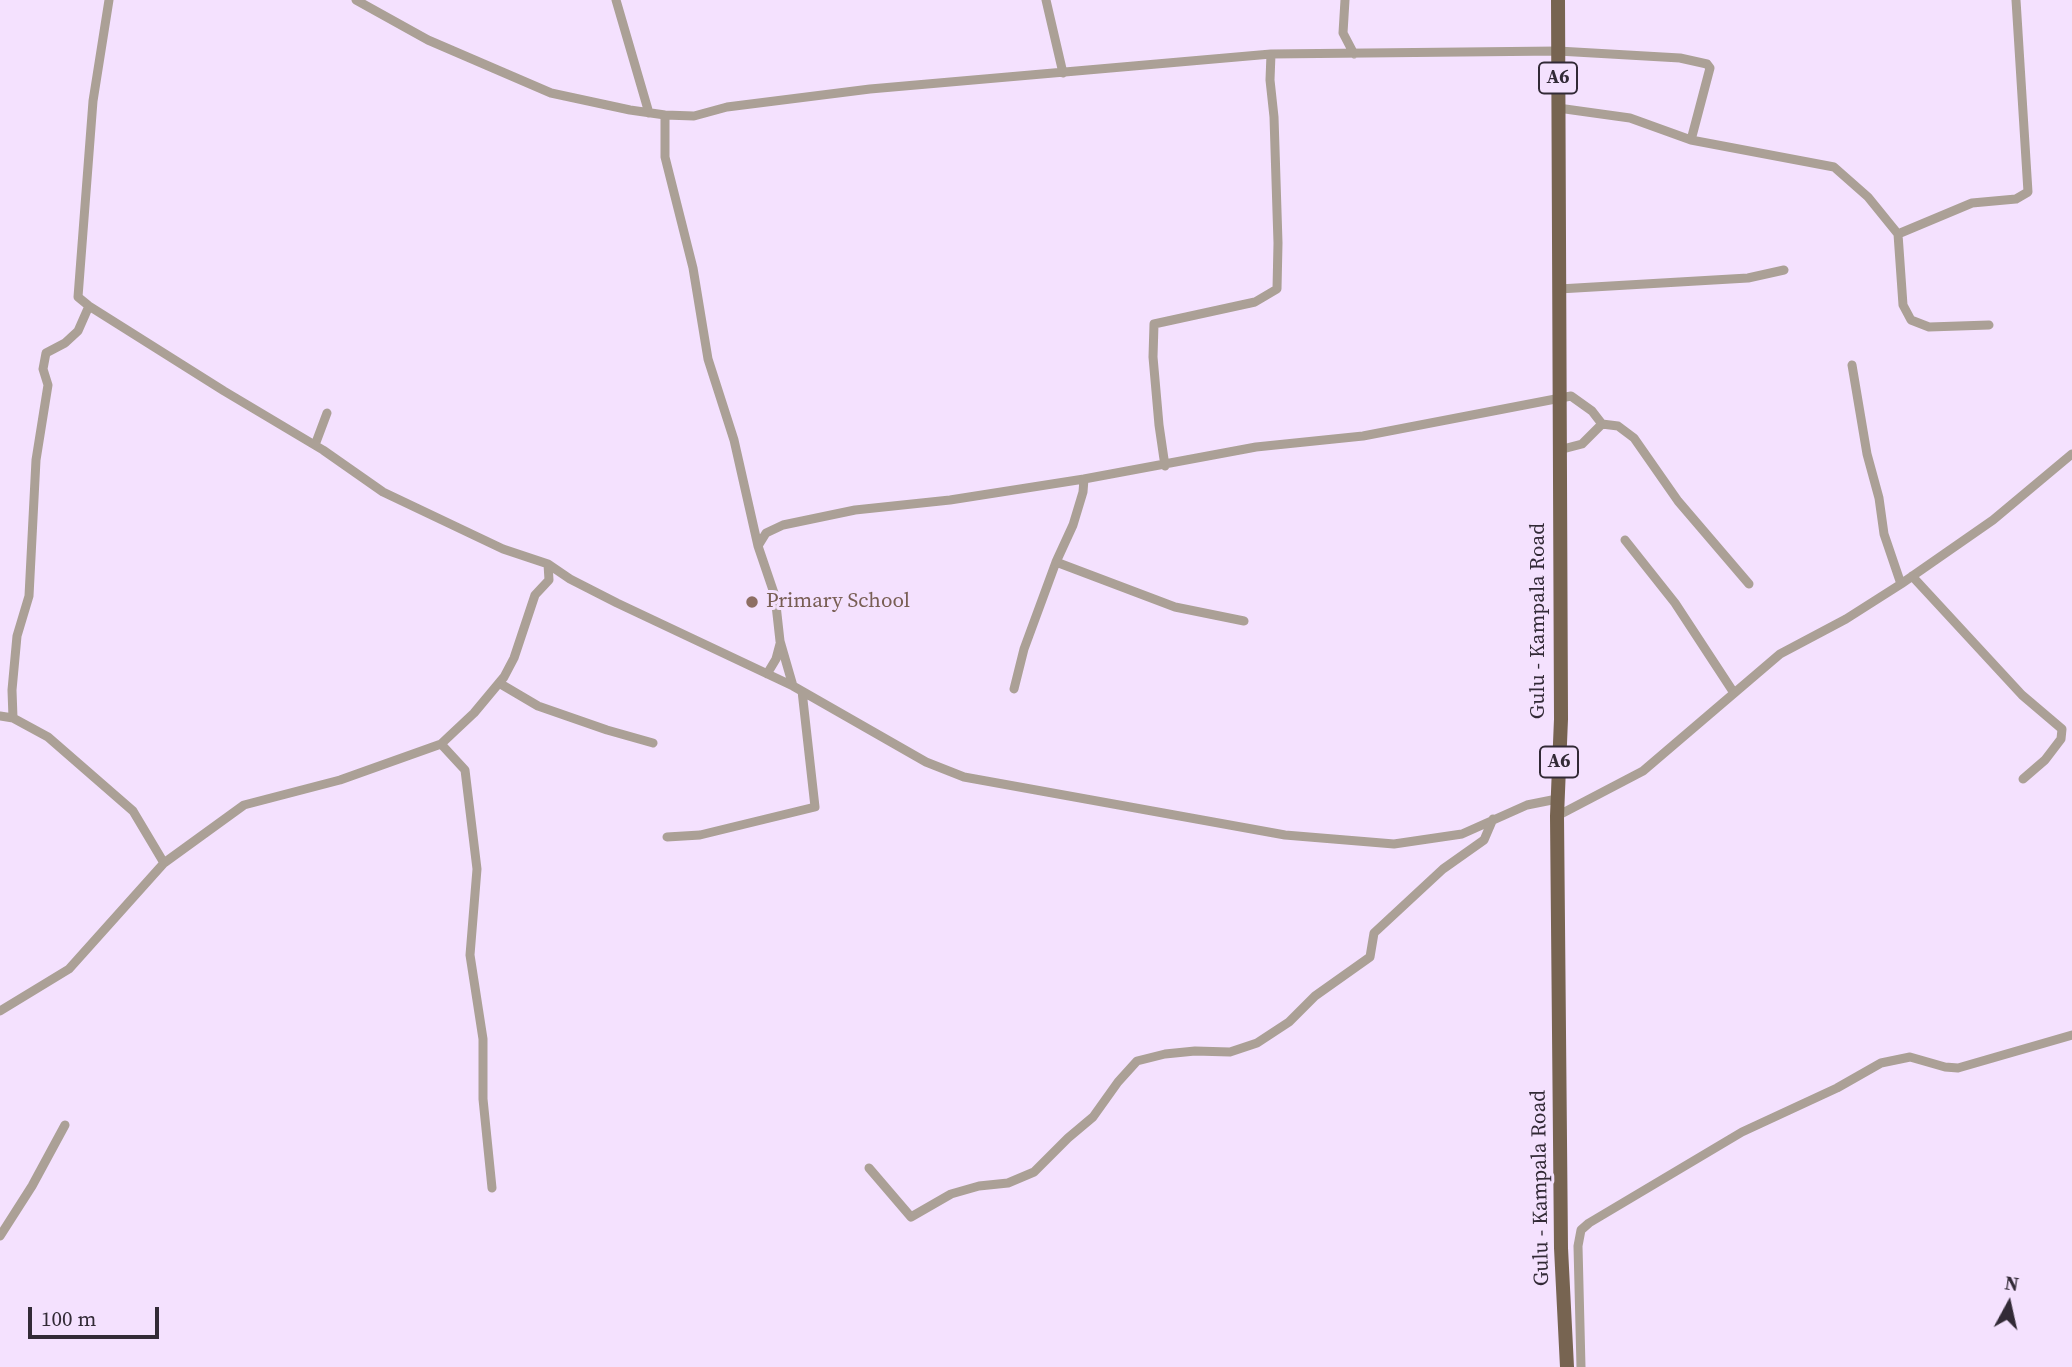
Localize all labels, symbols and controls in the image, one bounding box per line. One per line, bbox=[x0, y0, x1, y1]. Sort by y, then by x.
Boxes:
road number: A6 bbox=[1539, 62, 1577, 94]
street label: Gulu - Kampala Road bbox=[1526, 523, 1552, 719]
place label: Primary School bbox=[766, 589, 910, 615]
marker: Primary School bbox=[744, 594, 760, 610]
road number: A6 bbox=[1540, 747, 1578, 778]
street label: Gulu - Kampala Road bbox=[1527, 1090, 1555, 1286]
north arrow bbox=[1974, 1269, 2044, 1339]
text: N bbox=[2003, 1269, 2021, 1297]
scale bar bbox=[32, 1294, 163, 1338]
text: 100 m bbox=[41, 1304, 96, 1333]

